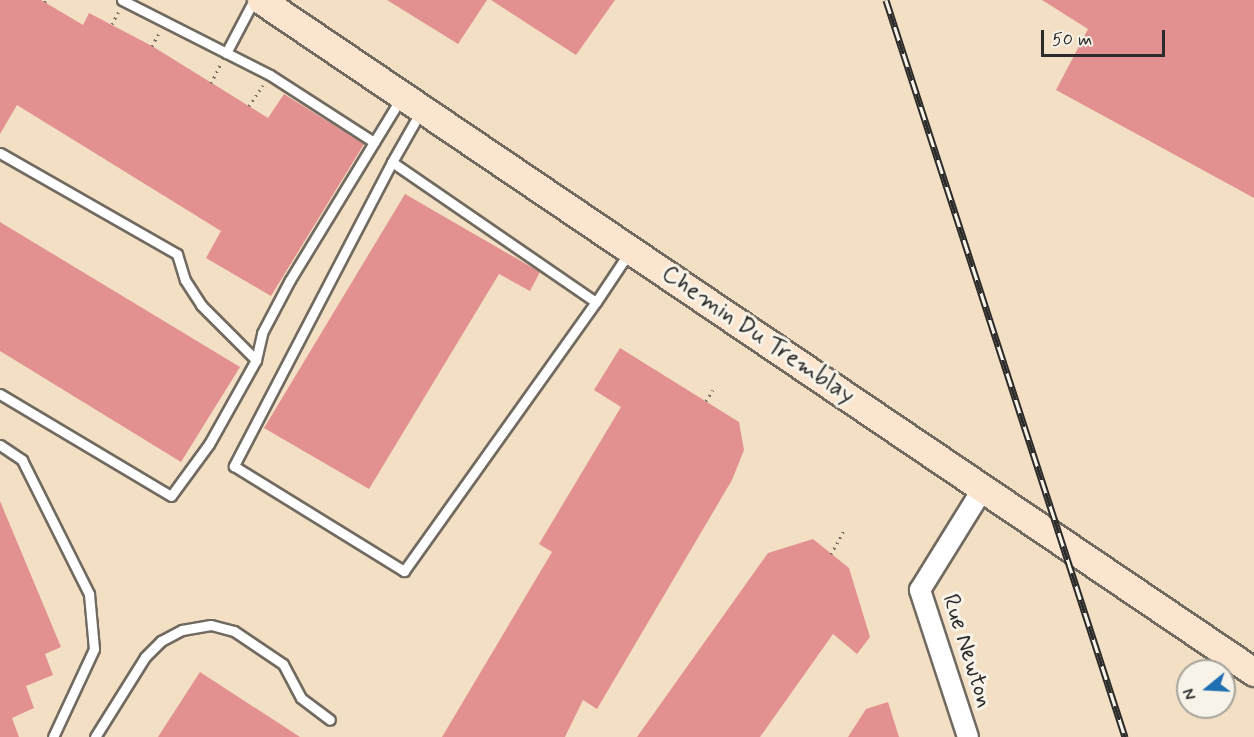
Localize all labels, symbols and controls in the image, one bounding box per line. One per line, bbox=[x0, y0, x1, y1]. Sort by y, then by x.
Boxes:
scale bar bbox=[1044, 18, 1168, 56]
text: 50 m bbox=[1052, 28, 1092, 52]
street label: Chemin Du Tremblay bbox=[658, 261, 858, 409]
street label: Rue Newton bbox=[935, 591, 999, 711]
north arrow bbox=[1176, 659, 1236, 719]
text: N bbox=[1179, 686, 1202, 702]

